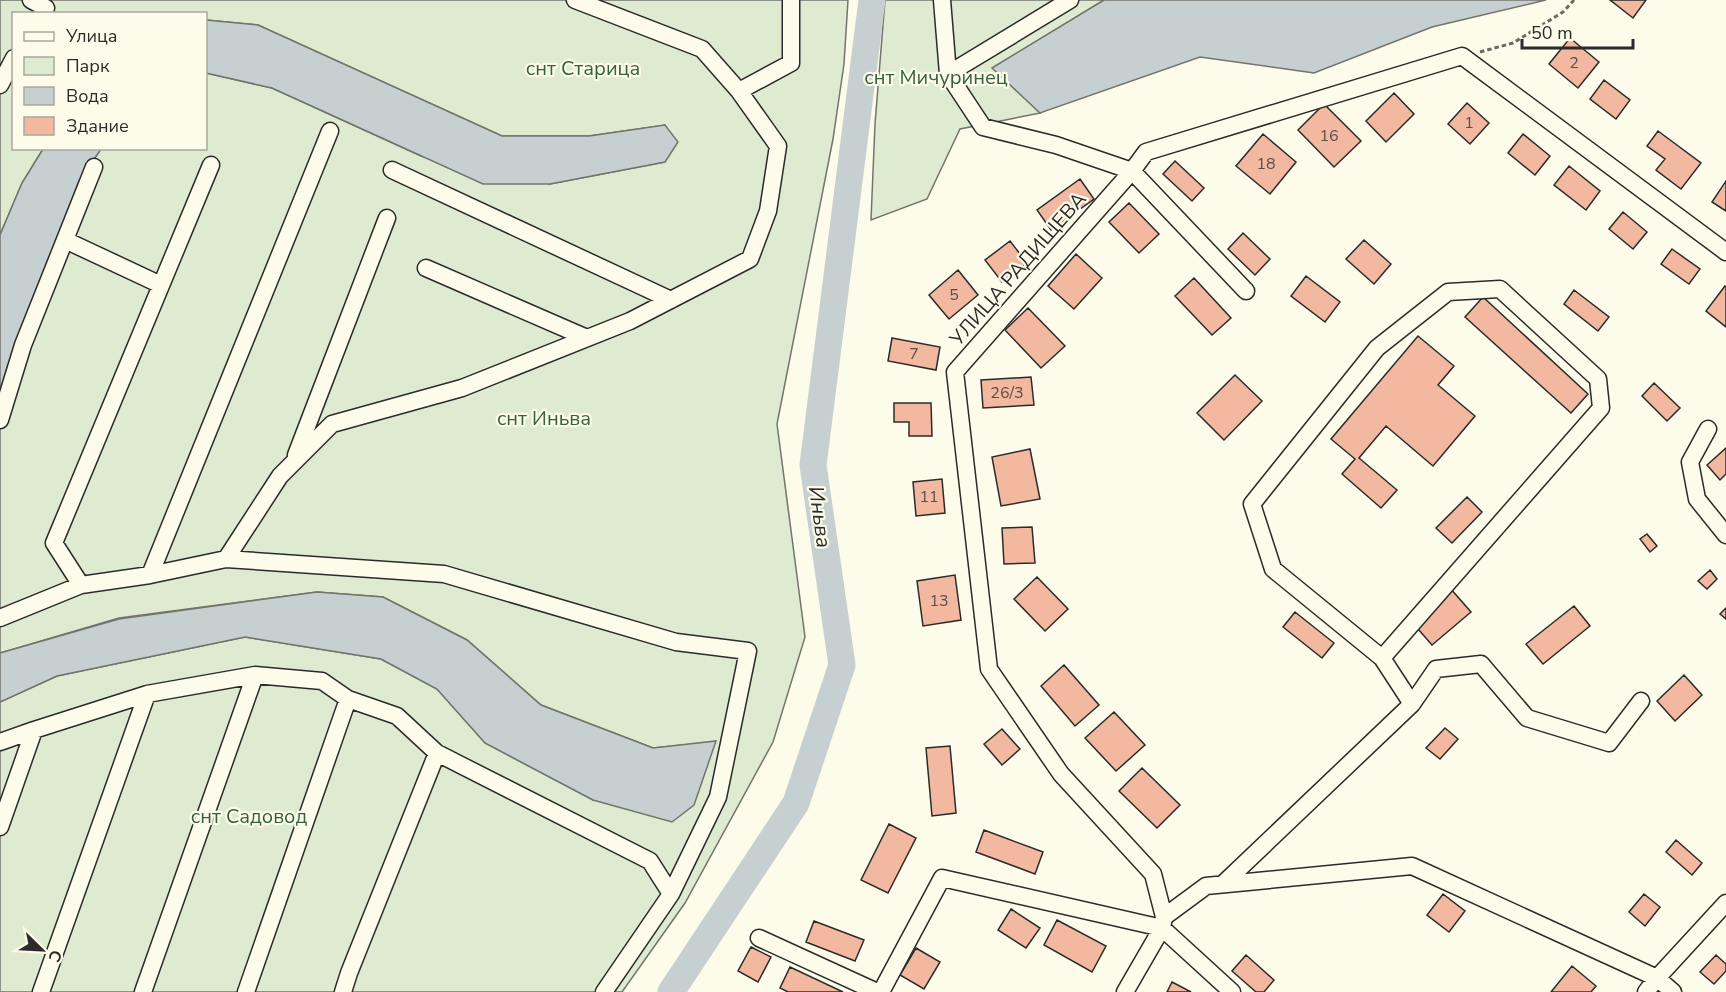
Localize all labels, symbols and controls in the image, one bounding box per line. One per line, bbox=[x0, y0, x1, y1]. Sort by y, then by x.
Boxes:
legend bbox=[12, 12, 207, 150]
scale bar bbox=[1522, 12, 1633, 50]
text: 50 m bbox=[1531, 21, 1573, 45]
text: Улица bbox=[65, 24, 117, 48]
house number: 2 bbox=[1569, 52, 1579, 74]
text: Парк bbox=[66, 54, 110, 78]
park label: снт Старица bbox=[526, 55, 640, 82]
park label: снт Мичуринец bbox=[864, 64, 1008, 91]
text: Вода bbox=[66, 84, 109, 108]
house number: 1 bbox=[1464, 112, 1474, 134]
text: Здание bbox=[66, 114, 129, 138]
house number: 16 bbox=[1319, 125, 1339, 147]
house number: 18 bbox=[1256, 153, 1276, 175]
street label: УЛИЦА РАДИЩЕВА bbox=[943, 186, 1093, 352]
house number: 5 bbox=[949, 284, 959, 306]
house number: 7 bbox=[909, 343, 919, 365]
house number: 26/3 bbox=[990, 382, 1024, 404]
park label: снт Иньва bbox=[497, 405, 591, 432]
water label: Иньва bbox=[802, 484, 838, 550]
house number: 11 bbox=[919, 486, 939, 508]
house number: 13 bbox=[929, 590, 949, 612]
park label: снт Садовод bbox=[191, 803, 307, 830]
north arrow bbox=[12, 920, 72, 980]
text: С bbox=[42, 946, 67, 965]

